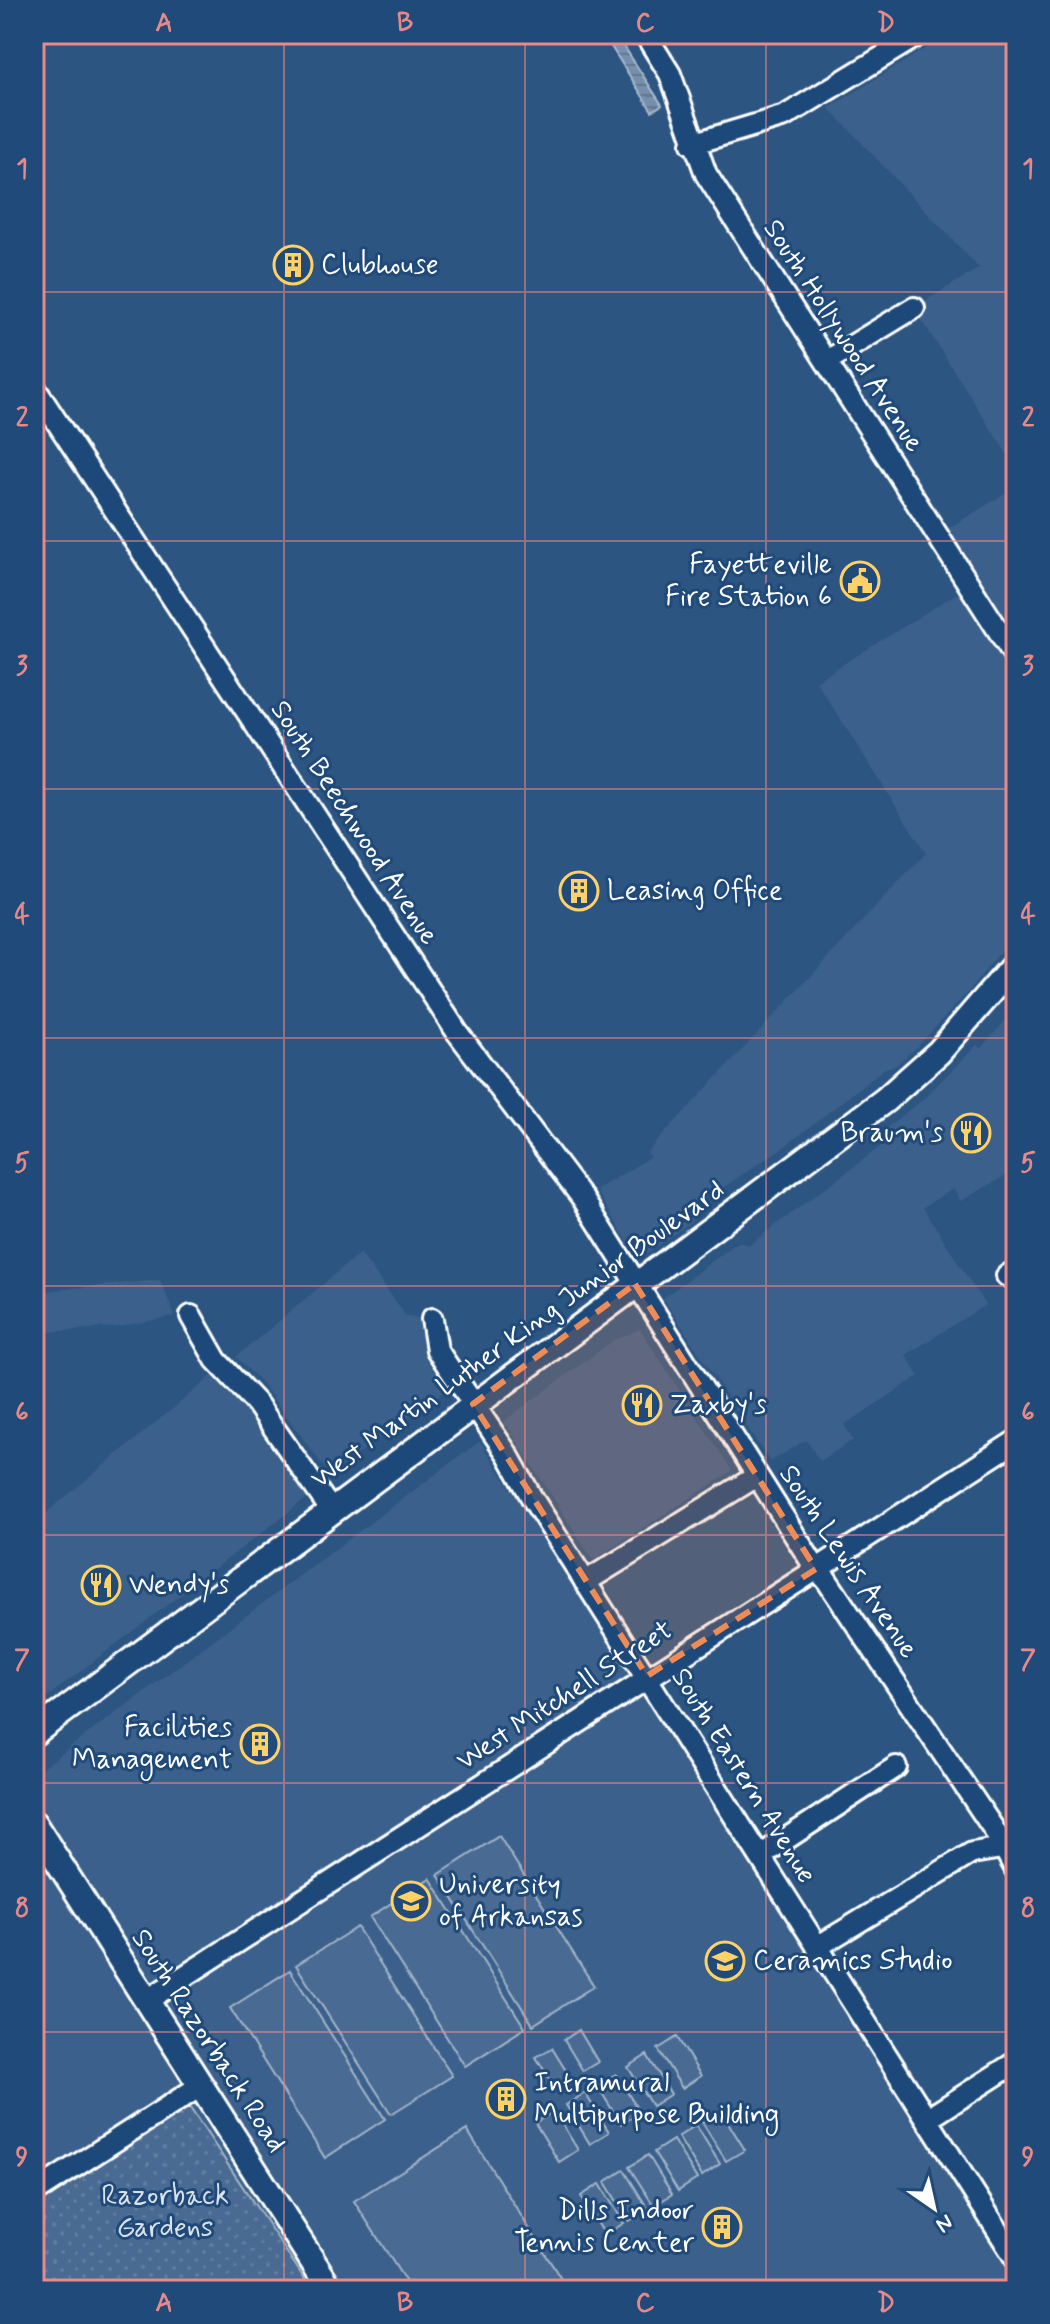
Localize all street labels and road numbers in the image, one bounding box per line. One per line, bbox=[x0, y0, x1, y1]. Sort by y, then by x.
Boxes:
street label: South Hollywood Avenue bbox=[754, 213, 932, 459]
street label: South Beechwood Avenue bbox=[261, 694, 447, 952]
street label: West Martin Luther King Junior Boulevard bbox=[304, 1172, 732, 1498]
street label: South Lewis Avenue bbox=[770, 1458, 926, 1666]
street label: West Mitchell Street bbox=[450, 1612, 680, 1780]
street label: South Eastern Avenue bbox=[662, 1661, 824, 1891]
street label: South Razorback Road bbox=[122, 1922, 294, 2160]

